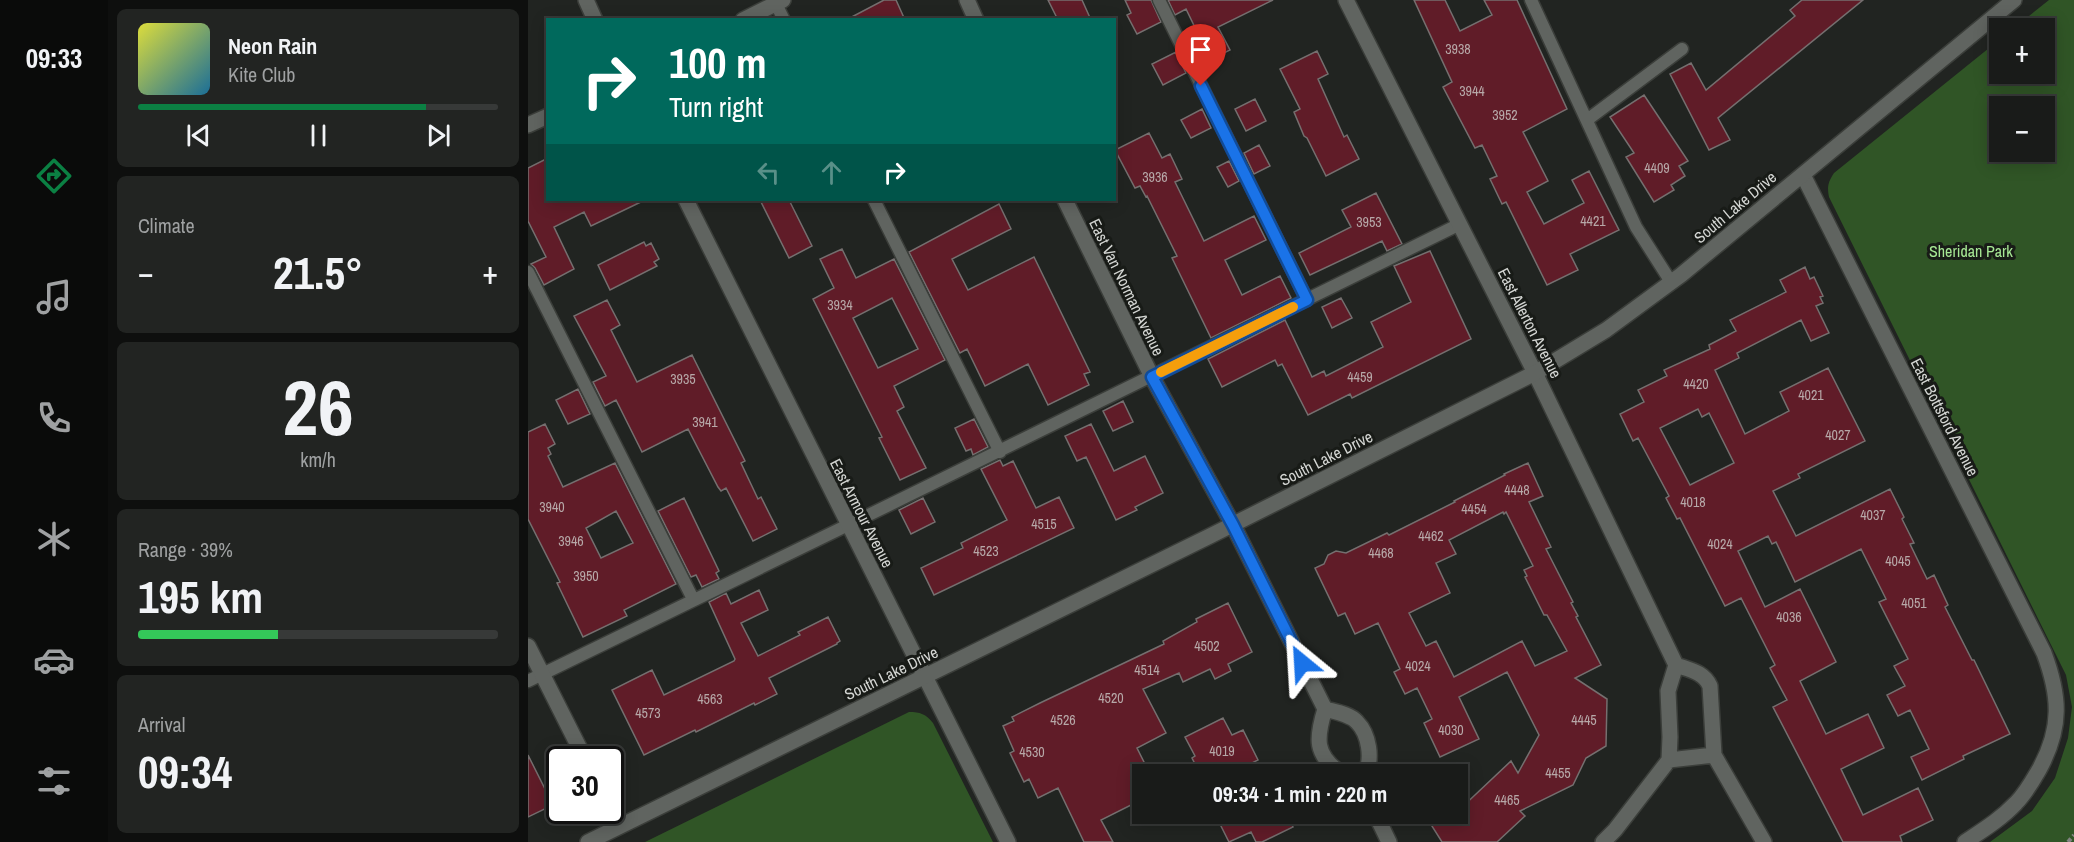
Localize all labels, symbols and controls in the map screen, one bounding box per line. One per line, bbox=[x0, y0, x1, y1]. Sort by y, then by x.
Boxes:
map controls bbox=[1989, 18, 2055, 162]
button: + bbox=[1989, 18, 2055, 84]
pin bbox=[1175, 24, 1226, 86]
text: Neon Rain bbox=[228, 31, 317, 61]
icon: arrive bbox=[1184, 33, 1217, 66]
text: 100 m bbox=[669, 35, 767, 91]
text: 09:33 bbox=[26, 40, 82, 76]
house number: 3938 bbox=[1445, 40, 1471, 58]
icon: right bbox=[570, 42, 648, 120]
text: Kite Club bbox=[228, 61, 295, 88]
house number: 3944 bbox=[1459, 82, 1485, 100]
text: Turn right bbox=[669, 89, 763, 125]
button: − bbox=[1989, 96, 2055, 162]
house number: 3952 bbox=[1492, 106, 1518, 124]
icon: previous bbox=[182, 119, 215, 152]
icon: pause bbox=[302, 119, 335, 152]
icon: next bbox=[422, 119, 455, 152]
icon: directions bbox=[33, 155, 75, 197]
icon: left bbox=[752, 156, 785, 189]
icon: ahead bbox=[815, 156, 848, 189]
icon: right bbox=[878, 156, 911, 189]
house number: 4409 bbox=[1644, 159, 1670, 177]
street label: South Lake Drive bbox=[1689, 166, 1781, 248]
house number: 3936 bbox=[1142, 168, 1168, 186]
text: Climate bbox=[138, 212, 195, 239]
house number: 4421 bbox=[1580, 212, 1606, 230]
house number: 3953 bbox=[1356, 213, 1382, 231]
street label: East Van Norman Avenue bbox=[1084, 215, 1170, 359]
park label: Sheridan Park bbox=[1929, 240, 2013, 262]
text: 21.5° bbox=[273, 242, 363, 303]
text: − bbox=[138, 250, 154, 294]
text: + bbox=[482, 250, 498, 294]
street label: East Allerton Avenue bbox=[1493, 264, 1567, 382]
icon: music bbox=[33, 276, 75, 318]
house number: 3934 bbox=[827, 296, 853, 314]
text: 26 bbox=[282, 354, 354, 459]
street label: East Bottsford Avenue bbox=[1906, 354, 1984, 480]
house number: 4459 bbox=[1347, 368, 1373, 386]
house number: 3935 bbox=[670, 370, 696, 388]
house number: 4420 bbox=[1683, 375, 1709, 393]
house number: 4021 bbox=[1798, 386, 1824, 404]
icon: phone bbox=[33, 397, 75, 439]
house number: 3941 bbox=[692, 413, 718, 431]
street label: South Lake Drive bbox=[1276, 425, 1376, 491]
house number: 4027 bbox=[1825, 426, 1851, 444]
text: km/h bbox=[300, 446, 336, 473]
street label: East Armour Avenue bbox=[825, 455, 899, 571]
house number: 4448 bbox=[1504, 481, 1530, 499]
house number: 4018 bbox=[1680, 493, 1706, 511]
house number: 3940 bbox=[539, 498, 565, 516]
house number: 4454 bbox=[1461, 500, 1487, 518]
house number: 4037 bbox=[1860, 506, 1886, 524]
house number: 4515 bbox=[1031, 515, 1057, 533]
icon: climate bbox=[33, 518, 75, 560]
house number: 4462 bbox=[1418, 527, 1444, 545]
house number: 3946 bbox=[558, 532, 584, 550]
house number: 4024 bbox=[1707, 535, 1733, 553]
text: Range · 39% bbox=[138, 536, 233, 563]
house number: 4523 bbox=[973, 542, 999, 560]
house number: 4468 bbox=[1368, 544, 1394, 562]
house number: 4045 bbox=[1885, 552, 1911, 570]
text: 195 km bbox=[138, 566, 263, 627]
house number: 3950 bbox=[573, 567, 599, 585]
house number: 4051 bbox=[1901, 594, 1927, 612]
house number: 4036 bbox=[1776, 608, 1802, 626]
position arrow bbox=[1270, 631, 1334, 695]
house number: 4502 bbox=[1194, 637, 1220, 655]
icon: car bbox=[33, 639, 75, 681]
street label: South Lake Drive bbox=[841, 641, 941, 705]
house number: 4024 bbox=[1405, 657, 1431, 675]
house number: 4514 bbox=[1134, 661, 1160, 679]
house number: 4520 bbox=[1098, 689, 1124, 707]
house number: 4563 bbox=[697, 690, 723, 708]
house number: 4573 bbox=[635, 704, 661, 722]
text: Arrival bbox=[138, 711, 185, 738]
house number: 4526 bbox=[1050, 711, 1076, 729]
house number: 4445 bbox=[1571, 711, 1597, 729]
house number: 4030 bbox=[1438, 721, 1464, 739]
text: 09:34 bbox=[138, 741, 232, 802]
house number: 4019 bbox=[1209, 742, 1235, 760]
house number: 4530 bbox=[1019, 743, 1045, 761]
speed limit sign: 30 bbox=[546, 746, 624, 824]
icon: filters bbox=[33, 760, 75, 802]
house number: 4455 bbox=[1545, 764, 1571, 782]
text: 09:34 · 1 min · 220 m bbox=[1213, 779, 1387, 809]
house number: 4465 bbox=[1494, 791, 1520, 809]

